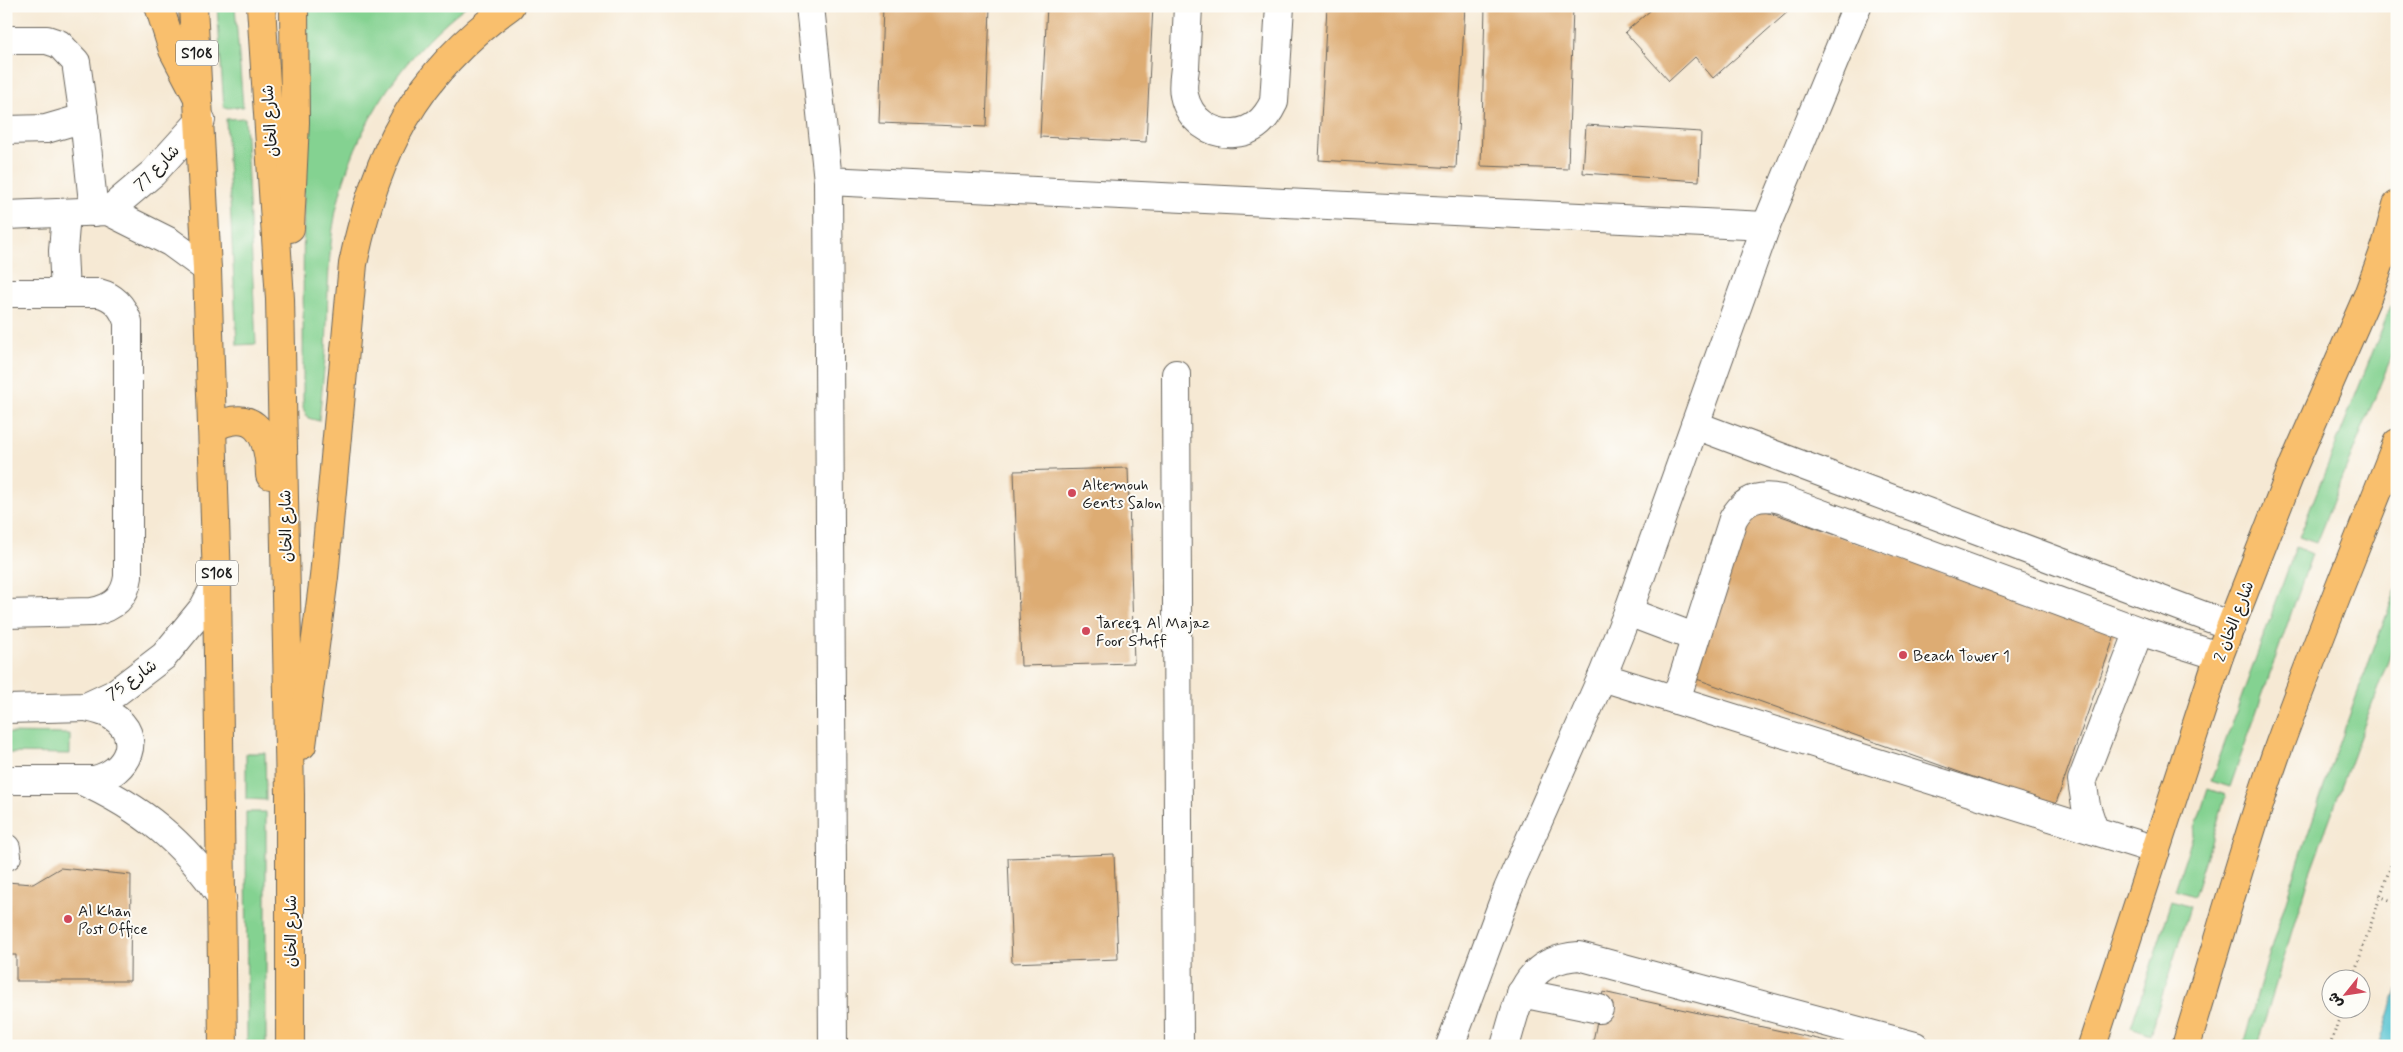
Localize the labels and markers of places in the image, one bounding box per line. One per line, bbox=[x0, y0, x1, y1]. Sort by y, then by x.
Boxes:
place label: Altemouh Gents Salon bbox=[1082, 475, 1162, 514]
marker: Altemouh Gents Salon bbox=[1066, 487, 1078, 499]
place label: Tareeq Al Majaz Foor Stuff bbox=[1096, 613, 1210, 652]
marker: Tareeq Al Majaz Foor Stuff bbox=[1080, 625, 1092, 637]
place label: Beach Tower 1 bbox=[1913, 646, 2010, 667]
marker: Beach Tower 1 bbox=[1897, 649, 1909, 661]
place label: Al Khan Post Office bbox=[78, 901, 148, 940]
marker: Al Khan Post Office bbox=[62, 913, 74, 925]

